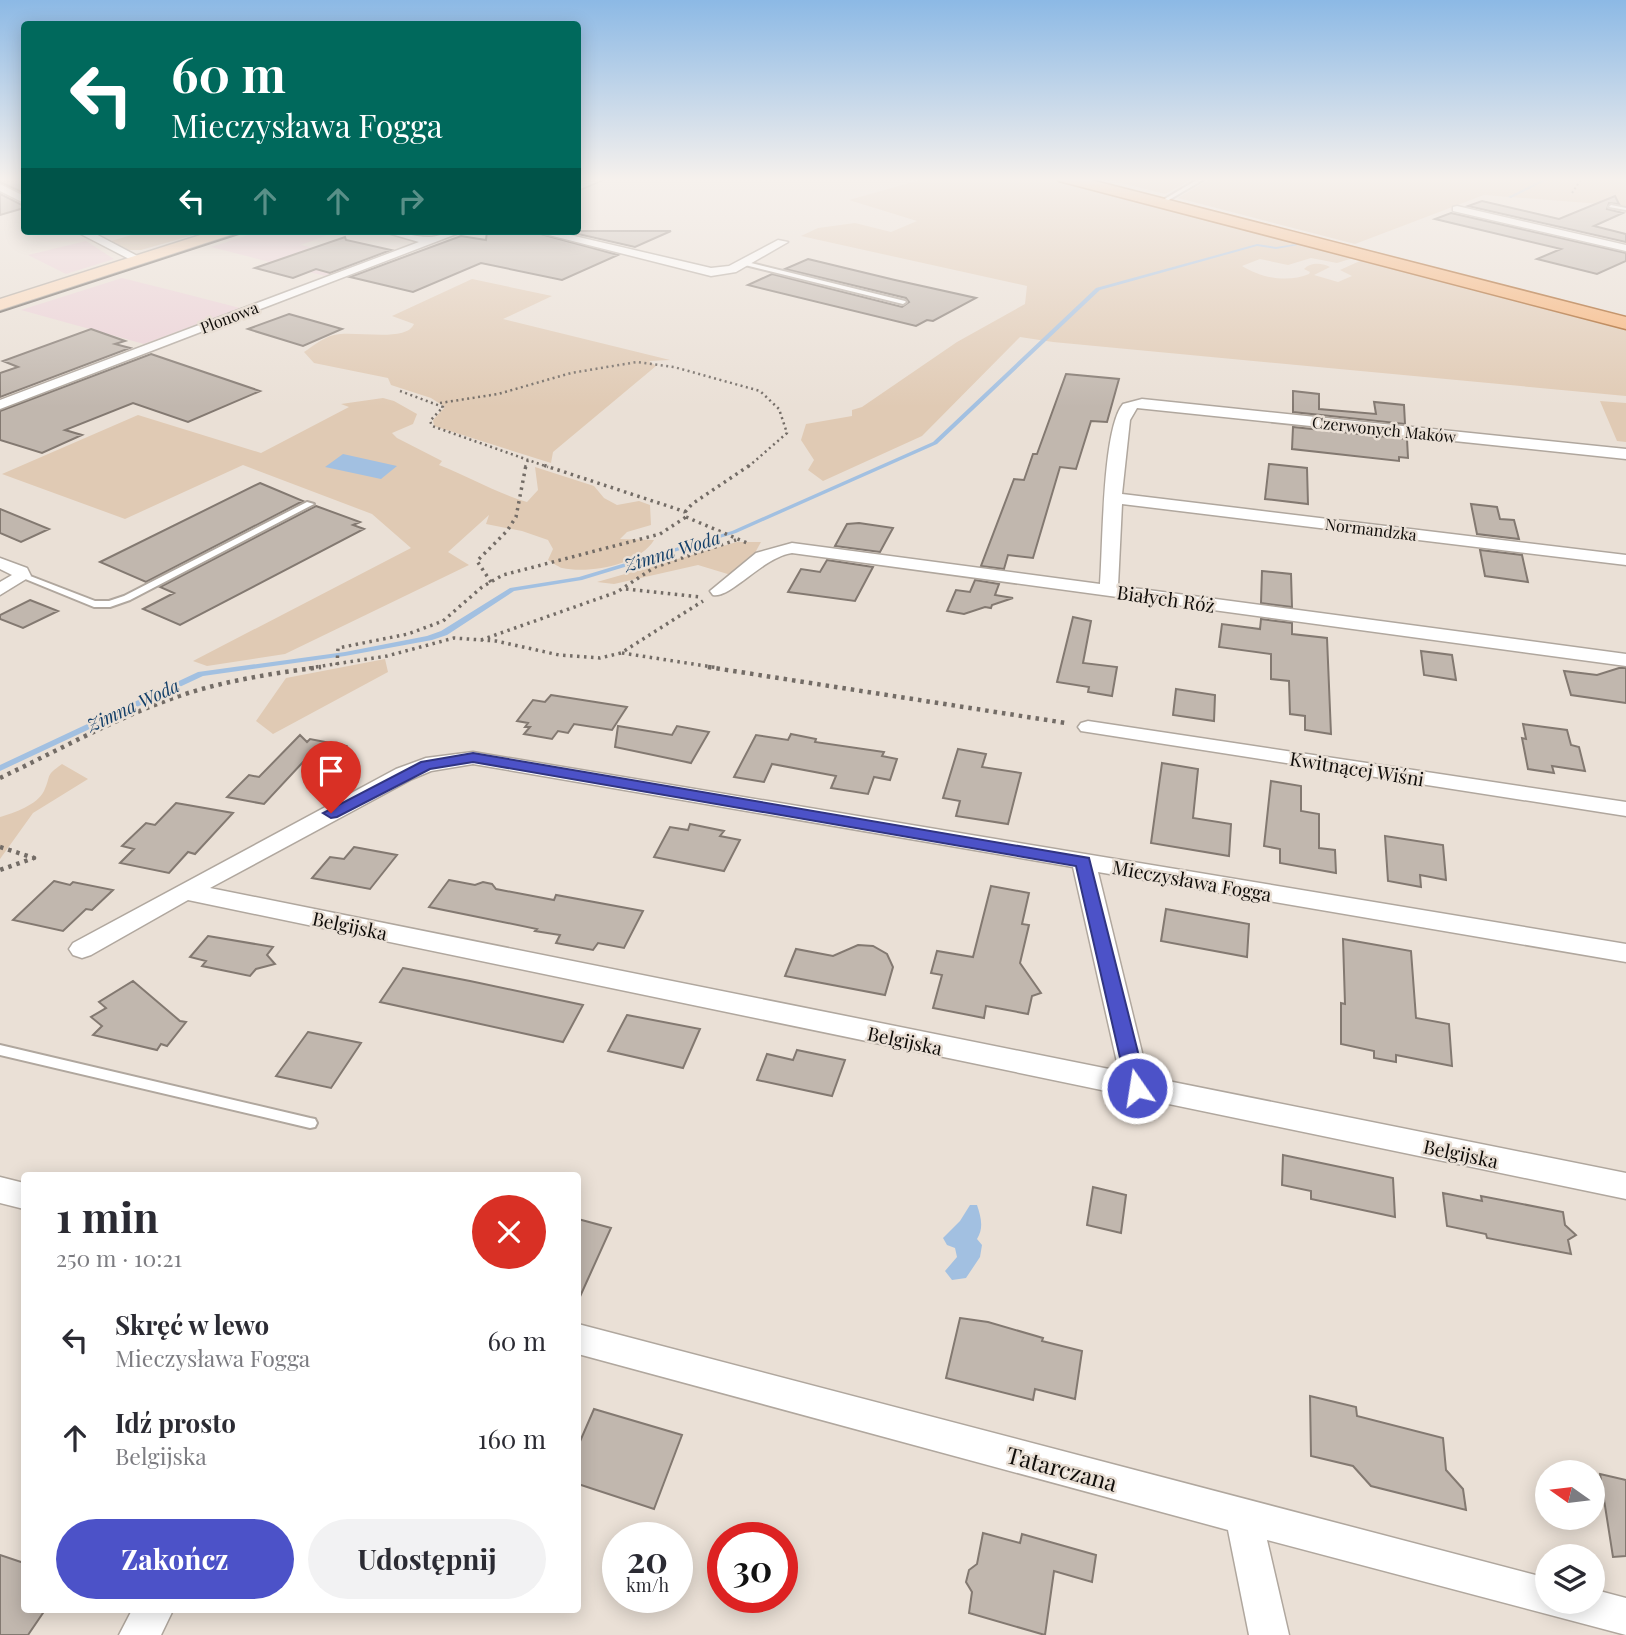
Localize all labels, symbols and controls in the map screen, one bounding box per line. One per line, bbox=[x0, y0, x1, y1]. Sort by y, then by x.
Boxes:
text: 60 m bbox=[171, 40, 286, 105]
icon: left bbox=[56, 49, 147, 140]
text: Mieczysława Fogga bbox=[171, 103, 443, 146]
icon: left bbox=[173, 182, 211, 220]
icon: ahead bbox=[246, 182, 284, 220]
icon: ahead bbox=[319, 182, 357, 220]
icon: right bbox=[392, 182, 430, 220]
street label: Plonowa bbox=[197, 296, 261, 338]
street label: Czerwonych Maków bbox=[1311, 411, 1458, 447]
street label: Normandzka bbox=[1324, 513, 1418, 545]
water label: Zimna Woda bbox=[620, 525, 723, 577]
street label: Białych Róż bbox=[1115, 578, 1217, 618]
water label: Zimna Woda bbox=[82, 673, 183, 737]
pin bbox=[301, 741, 361, 813]
street label: Kwitnącej Wiśni bbox=[1288, 745, 1427, 792]
icon: arrive bbox=[312, 752, 350, 790]
street label: Mieczysława Fogga bbox=[1110, 853, 1274, 907]
street label: Belgijska bbox=[310, 904, 390, 946]
street label: Belgijska bbox=[865, 1019, 945, 1061]
position arrow bbox=[1100, 1051, 1174, 1125]
street label: Belgijska bbox=[1421, 1132, 1501, 1174]
text: 1 min bbox=[56, 1188, 159, 1244]
button: close bbox=[472, 1195, 546, 1269]
text: 250 m · 10:21 bbox=[56, 1242, 182, 1273]
text: Skręć w lewo bbox=[115, 1307, 269, 1342]
icon: left bbox=[56, 1321, 94, 1359]
text: 60 m bbox=[487, 1323, 546, 1358]
text: Mieczysława Fogga bbox=[115, 1342, 310, 1373]
text: Idź prosto bbox=[115, 1405, 236, 1440]
icon: ahead bbox=[56, 1419, 94, 1457]
text: 160 m bbox=[478, 1421, 546, 1456]
street label: Tatarczana bbox=[1003, 1438, 1121, 1498]
text: Belgijska bbox=[115, 1440, 207, 1471]
north arrow bbox=[1535, 1460, 1605, 1530]
map controls bbox=[1535, 1460, 1605, 1614]
button: Zakończ bbox=[56, 1519, 294, 1599]
button: Udostępnij bbox=[308, 1519, 546, 1599]
speed limit sign: 30 bbox=[707, 1522, 798, 1613]
text: 20 bbox=[627, 1535, 668, 1582]
button: layers bbox=[1535, 1544, 1605, 1614]
text: km/h bbox=[626, 1573, 669, 1597]

